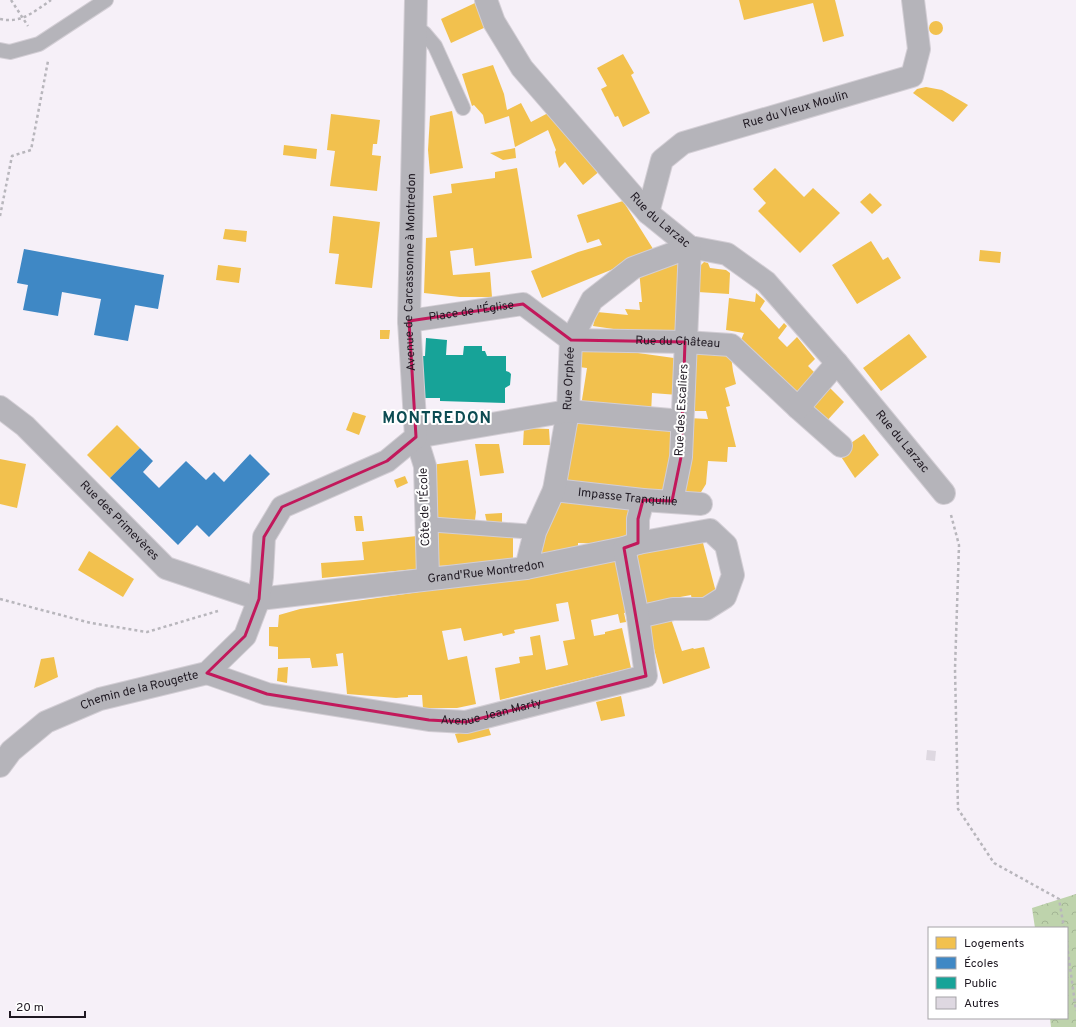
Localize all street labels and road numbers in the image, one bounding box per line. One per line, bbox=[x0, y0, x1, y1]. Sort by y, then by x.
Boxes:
street label: Rue du Vieux Moulin bbox=[741, 87, 850, 133]
street label: Avenue de Carcassonne à Montredon bbox=[401, 173, 420, 372]
street label: Rue du Larzac bbox=[626, 189, 693, 252]
street label: Place de l'Église bbox=[428, 297, 515, 326]
street label: Rue du Château bbox=[635, 333, 721, 352]
street label: Rue Orphée bbox=[560, 346, 579, 411]
street label: Rue des Escaliers bbox=[672, 363, 692, 457]
street label: Rue du Larzac bbox=[871, 407, 932, 477]
street label: Côte de l'École bbox=[416, 467, 434, 547]
street label: Rue des Primevères bbox=[76, 477, 162, 564]
street label: Impasse Tranquille bbox=[577, 485, 678, 510]
street label: Grand'Rue Montredon bbox=[427, 556, 546, 587]
street label: Chemin de la Rougette bbox=[78, 667, 200, 714]
street label: Avenue Jean Marty bbox=[440, 695, 544, 730]

